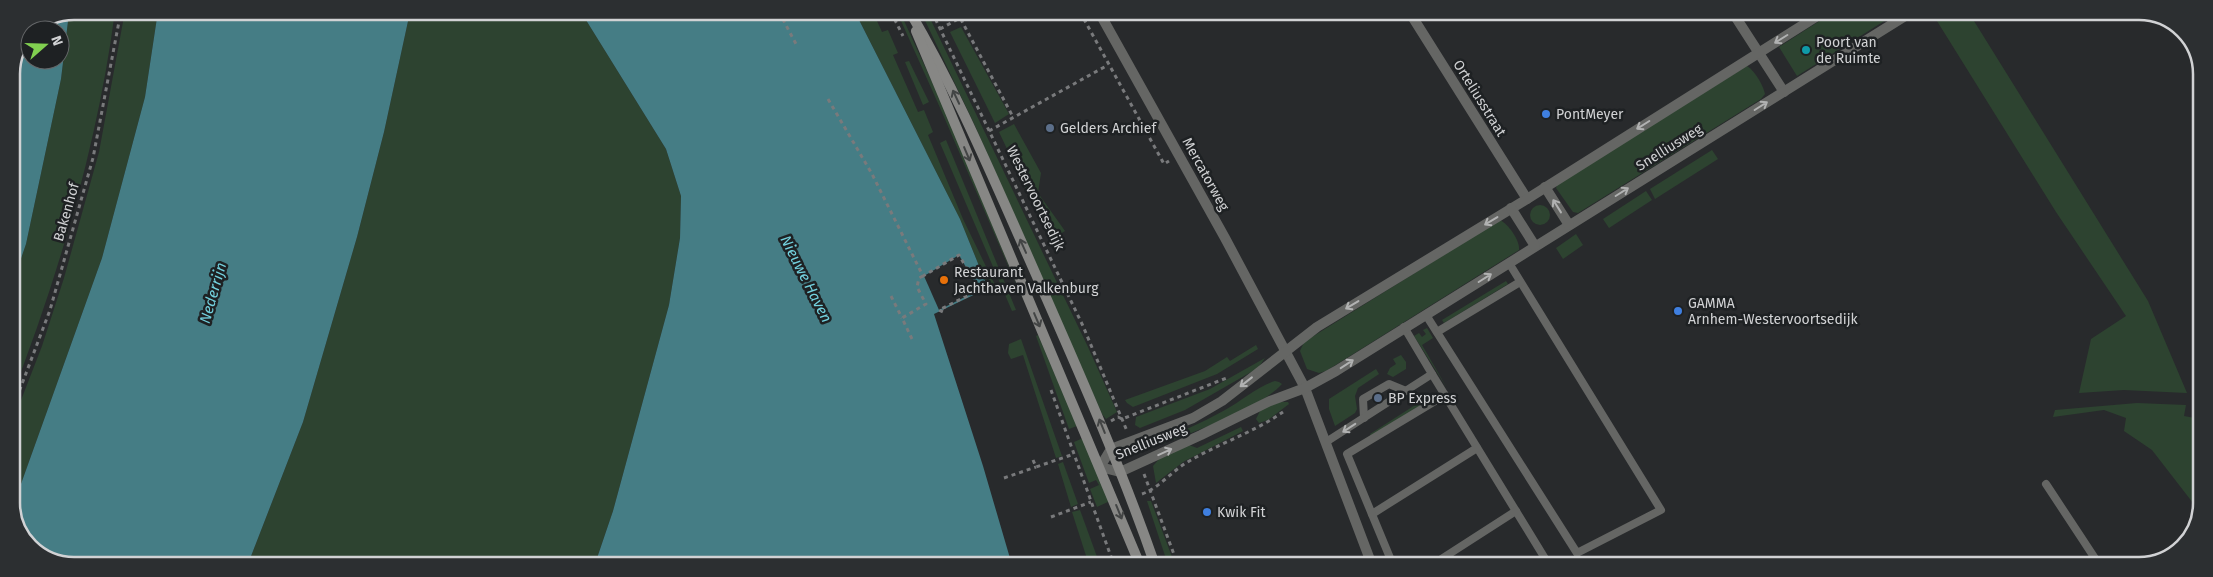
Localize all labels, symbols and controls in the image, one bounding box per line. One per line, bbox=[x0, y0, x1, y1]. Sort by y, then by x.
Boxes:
north arrow bbox=[20, 20, 70, 70]
text: N bbox=[47, 33, 66, 48]
one-way arrow bbox=[1774, 34, 1788, 44]
place label: Poort van de Ruimte bbox=[1816, 34, 1881, 67]
marker: Poort van de Ruimte bbox=[1800, 44, 1812, 56]
street label: Orteliusstraat bbox=[1449, 57, 1510, 140]
one-way arrow bbox=[951, 90, 961, 105]
one-way arrow bbox=[1753, 101, 1767, 111]
place label: PontMeyer bbox=[1556, 106, 1624, 123]
marker: PontMeyer bbox=[1540, 108, 1552, 120]
place label: Gelders Archief bbox=[1060, 120, 1157, 137]
street label: Snelliusweg bbox=[1633, 120, 1706, 175]
one-way arrow bbox=[1637, 121, 1651, 131]
marker: Gelders Archief bbox=[1044, 122, 1056, 134]
street label: Mercatorweg bbox=[1178, 135, 1233, 214]
street label: Westervoortsedijk bbox=[1003, 143, 1069, 254]
one-way arrow bbox=[963, 146, 973, 161]
street label: Bakenhof bbox=[50, 180, 83, 243]
one-way arrow bbox=[1615, 186, 1629, 196]
one-way arrow bbox=[1551, 200, 1561, 214]
one-way arrow bbox=[1484, 216, 1498, 226]
water label: Nieuwe Haven bbox=[776, 232, 836, 326]
one-way arrow bbox=[1018, 239, 1028, 254]
water label: Nederrijn bbox=[196, 260, 230, 326]
place label: Restaurant Jachthaven Valkenburg bbox=[954, 264, 1099, 297]
one-way arrow bbox=[1477, 273, 1491, 283]
marker: Restaurant Jachthaven Valkenburg bbox=[938, 274, 950, 286]
place label: GAMMA Arnhem-Westervoortsedijk bbox=[1688, 295, 1859, 328]
one-way arrow bbox=[1346, 301, 1360, 311]
marker: GAMMA Arnhem-Westervoortsedijk bbox=[1672, 305, 1684, 317]
one-way arrow bbox=[1032, 312, 1042, 327]
one-way arrow bbox=[1340, 359, 1354, 369]
one-way arrow bbox=[1240, 376, 1253, 387]
place label: BP Express bbox=[1388, 390, 1457, 407]
marker: BP Express bbox=[1372, 392, 1384, 404]
one-way arrow bbox=[1097, 419, 1106, 434]
street label: Snelliusweg bbox=[1113, 419, 1190, 463]
one-way arrow bbox=[1342, 423, 1356, 433]
one-way arrow bbox=[1157, 447, 1172, 456]
one-way arrow bbox=[1115, 504, 1125, 519]
place label: Kwik Fit bbox=[1217, 504, 1266, 521]
marker: Kwik Fit bbox=[1201, 506, 1213, 518]

